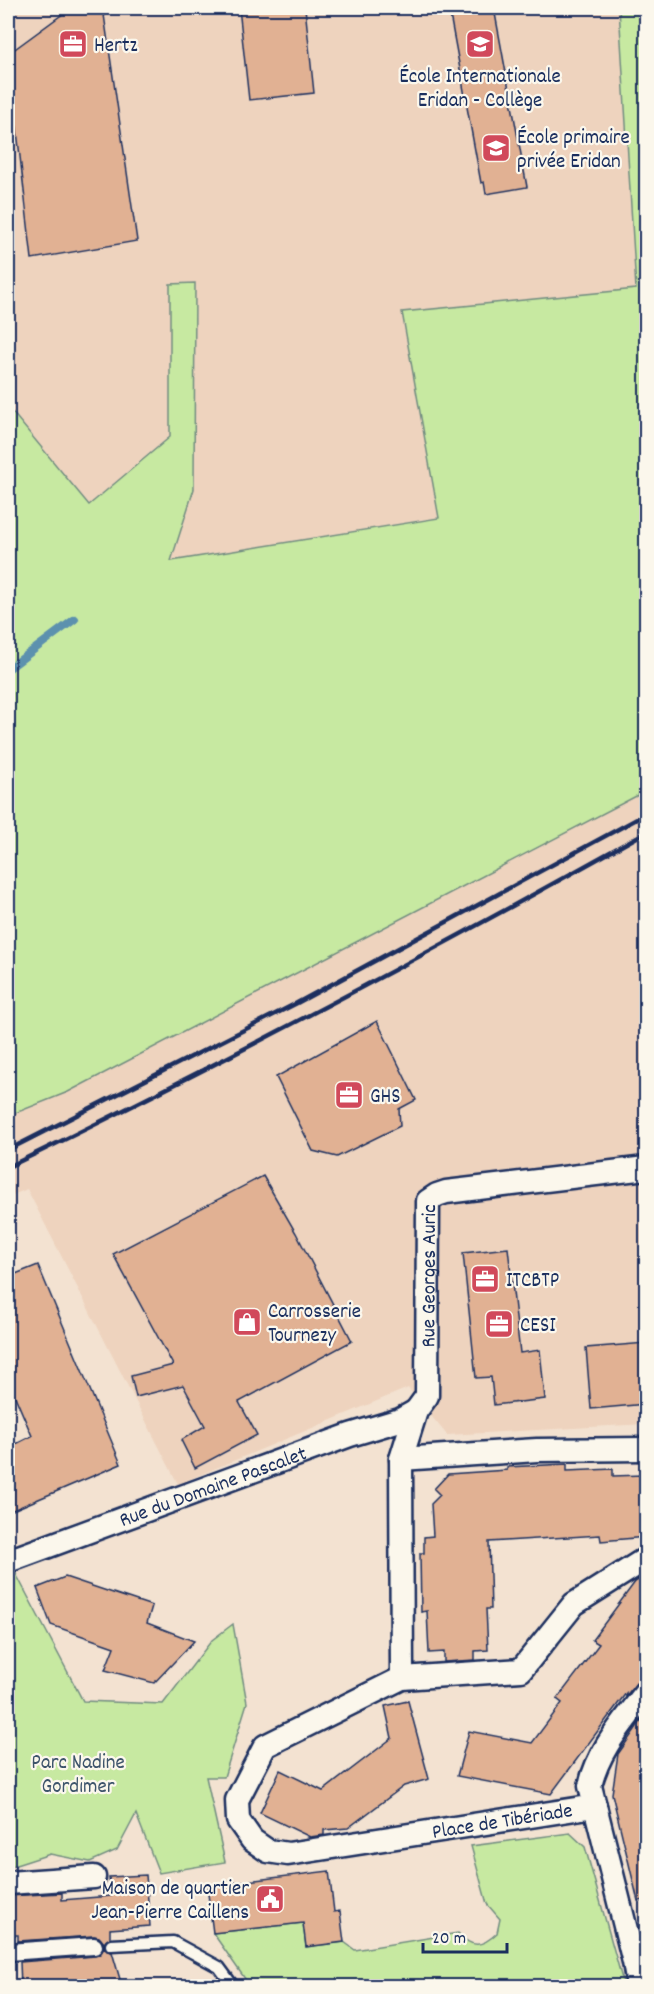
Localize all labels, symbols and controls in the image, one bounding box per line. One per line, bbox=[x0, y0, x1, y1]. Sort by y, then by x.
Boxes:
office icon: Hertz bbox=[57, 28, 89, 60]
school or university icon: École Internationale Eridan - Collège bbox=[464, 28, 496, 60]
place label: Hertz bbox=[94, 32, 138, 62]
place label: École Internationale Eridan - Collège bbox=[399, 63, 561, 117]
place label: École primaire privée Eridan bbox=[517, 124, 630, 178]
school or university icon: École primaire privée Eridan bbox=[480, 132, 512, 164]
office icon: GHS bbox=[333, 1079, 365, 1111]
place label: GHS bbox=[370, 1083, 401, 1113]
street label: Rue Georges Auric bbox=[415, 1204, 446, 1348]
office icon: ITCBTP bbox=[469, 1263, 501, 1295]
place label: ITCBTP bbox=[506, 1267, 559, 1297]
place label: Carrosserie Tournezy bbox=[268, 1298, 361, 1352]
shop icon: Carrosserie Tournezy bbox=[231, 1306, 263, 1338]
office icon: CESI bbox=[483, 1308, 515, 1340]
place label: CESI bbox=[520, 1312, 556, 1342]
street label: Rue du Domaine Pascalet bbox=[116, 1440, 312, 1537]
park label: Parc Nadine Gordimer bbox=[31, 1749, 125, 1803]
street label: Place de Tibériade bbox=[430, 1797, 575, 1849]
place label: Maison de quartier Jean-Pierre Caillens bbox=[91, 1875, 249, 1929]
public building icon: Maison de quartier Jean-Pierre Caillens bbox=[254, 1883, 286, 1915]
scale bar bbox=[423, 1916, 507, 1954]
text: 20 m bbox=[432, 1927, 466, 1952]

